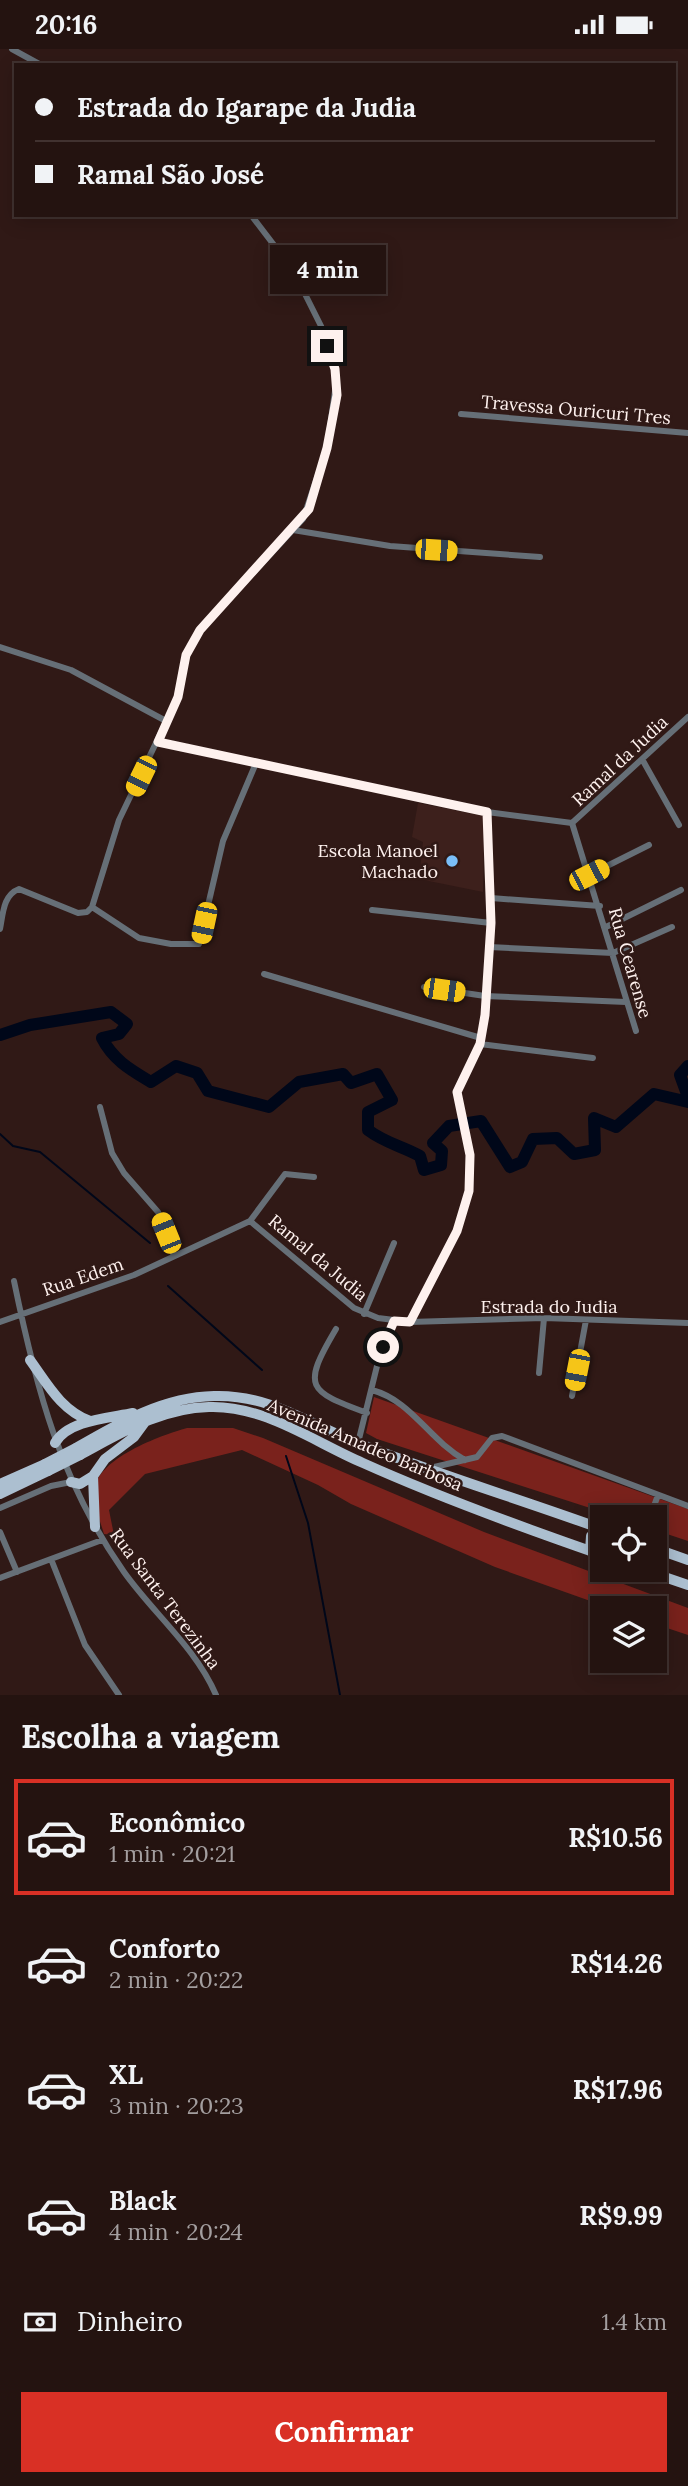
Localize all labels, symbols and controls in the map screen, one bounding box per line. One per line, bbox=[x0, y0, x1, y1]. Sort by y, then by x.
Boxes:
text: 20:16 bbox=[35, 8, 97, 41]
text: Estrada do Igarape da Judia bbox=[77, 91, 416, 124]
text: Ramal São José bbox=[77, 158, 264, 191]
callout: 4 min bbox=[269, 245, 385, 293]
text: 4 min bbox=[297, 255, 359, 284]
route end bbox=[311, 330, 343, 362]
street label: Travessa Ouricuri Tres bbox=[480, 390, 672, 429]
car bbox=[415, 538, 458, 562]
street label: Ramal da Judia bbox=[567, 710, 672, 811]
car bbox=[123, 753, 160, 799]
place label: Escola Manoel Machado bbox=[318, 839, 438, 883]
marker: Escola Manoel Machado bbox=[444, 853, 460, 869]
car bbox=[566, 856, 613, 894]
car bbox=[190, 900, 219, 946]
street label: Rua Cearense bbox=[604, 905, 657, 1021]
car bbox=[422, 977, 467, 1003]
street label: Ramal da Judia bbox=[264, 1209, 373, 1306]
car bbox=[149, 1210, 184, 1256]
street label: Rua Edem bbox=[39, 1252, 126, 1301]
street label: Estrada do Judia bbox=[481, 1295, 617, 1318]
route start bbox=[367, 1331, 399, 1363]
car bbox=[563, 1347, 592, 1393]
street label: Avenida Amadeo Barbosa bbox=[263, 1393, 466, 1496]
map controls bbox=[590, 1505, 667, 1673]
button: locate bbox=[590, 1505, 667, 1582]
street label: Rua Santa Terezinha bbox=[105, 1524, 226, 1674]
button: layers bbox=[590, 1596, 667, 1673]
text: Escolha a viagem bbox=[21, 1716, 280, 1757]
icon: car bbox=[25, 1806, 88, 1869]
text: Econômico bbox=[109, 1806, 245, 1839]
text: R$10.56 bbox=[568, 1821, 663, 1854]
text: 1 min · 20:21 bbox=[109, 1839, 235, 1868]
icon: car bbox=[25, 1932, 88, 1995]
text: Conforto bbox=[109, 1932, 220, 1965]
text: R$14.26 bbox=[570, 1947, 663, 1980]
text: 2 min · 20:22 bbox=[109, 1965, 243, 1994]
icon: car bbox=[25, 2058, 88, 2121]
text: XL bbox=[109, 2058, 143, 2091]
text: R$17.96 bbox=[573, 2073, 663, 2106]
text: 3 min · 20:23 bbox=[109, 2091, 244, 2120]
icon: car bbox=[25, 2184, 88, 2247]
text: Black bbox=[109, 2184, 177, 2217]
text: R$9.99 bbox=[579, 2199, 663, 2232]
text: 4 min · 20:24 bbox=[109, 2217, 243, 2246]
icon: cash bbox=[21, 2303, 59, 2341]
text: Dinheiro bbox=[77, 2305, 183, 2338]
text: 1.4 km bbox=[602, 2307, 667, 2336]
button: Confirmar bbox=[21, 2392, 667, 2472]

